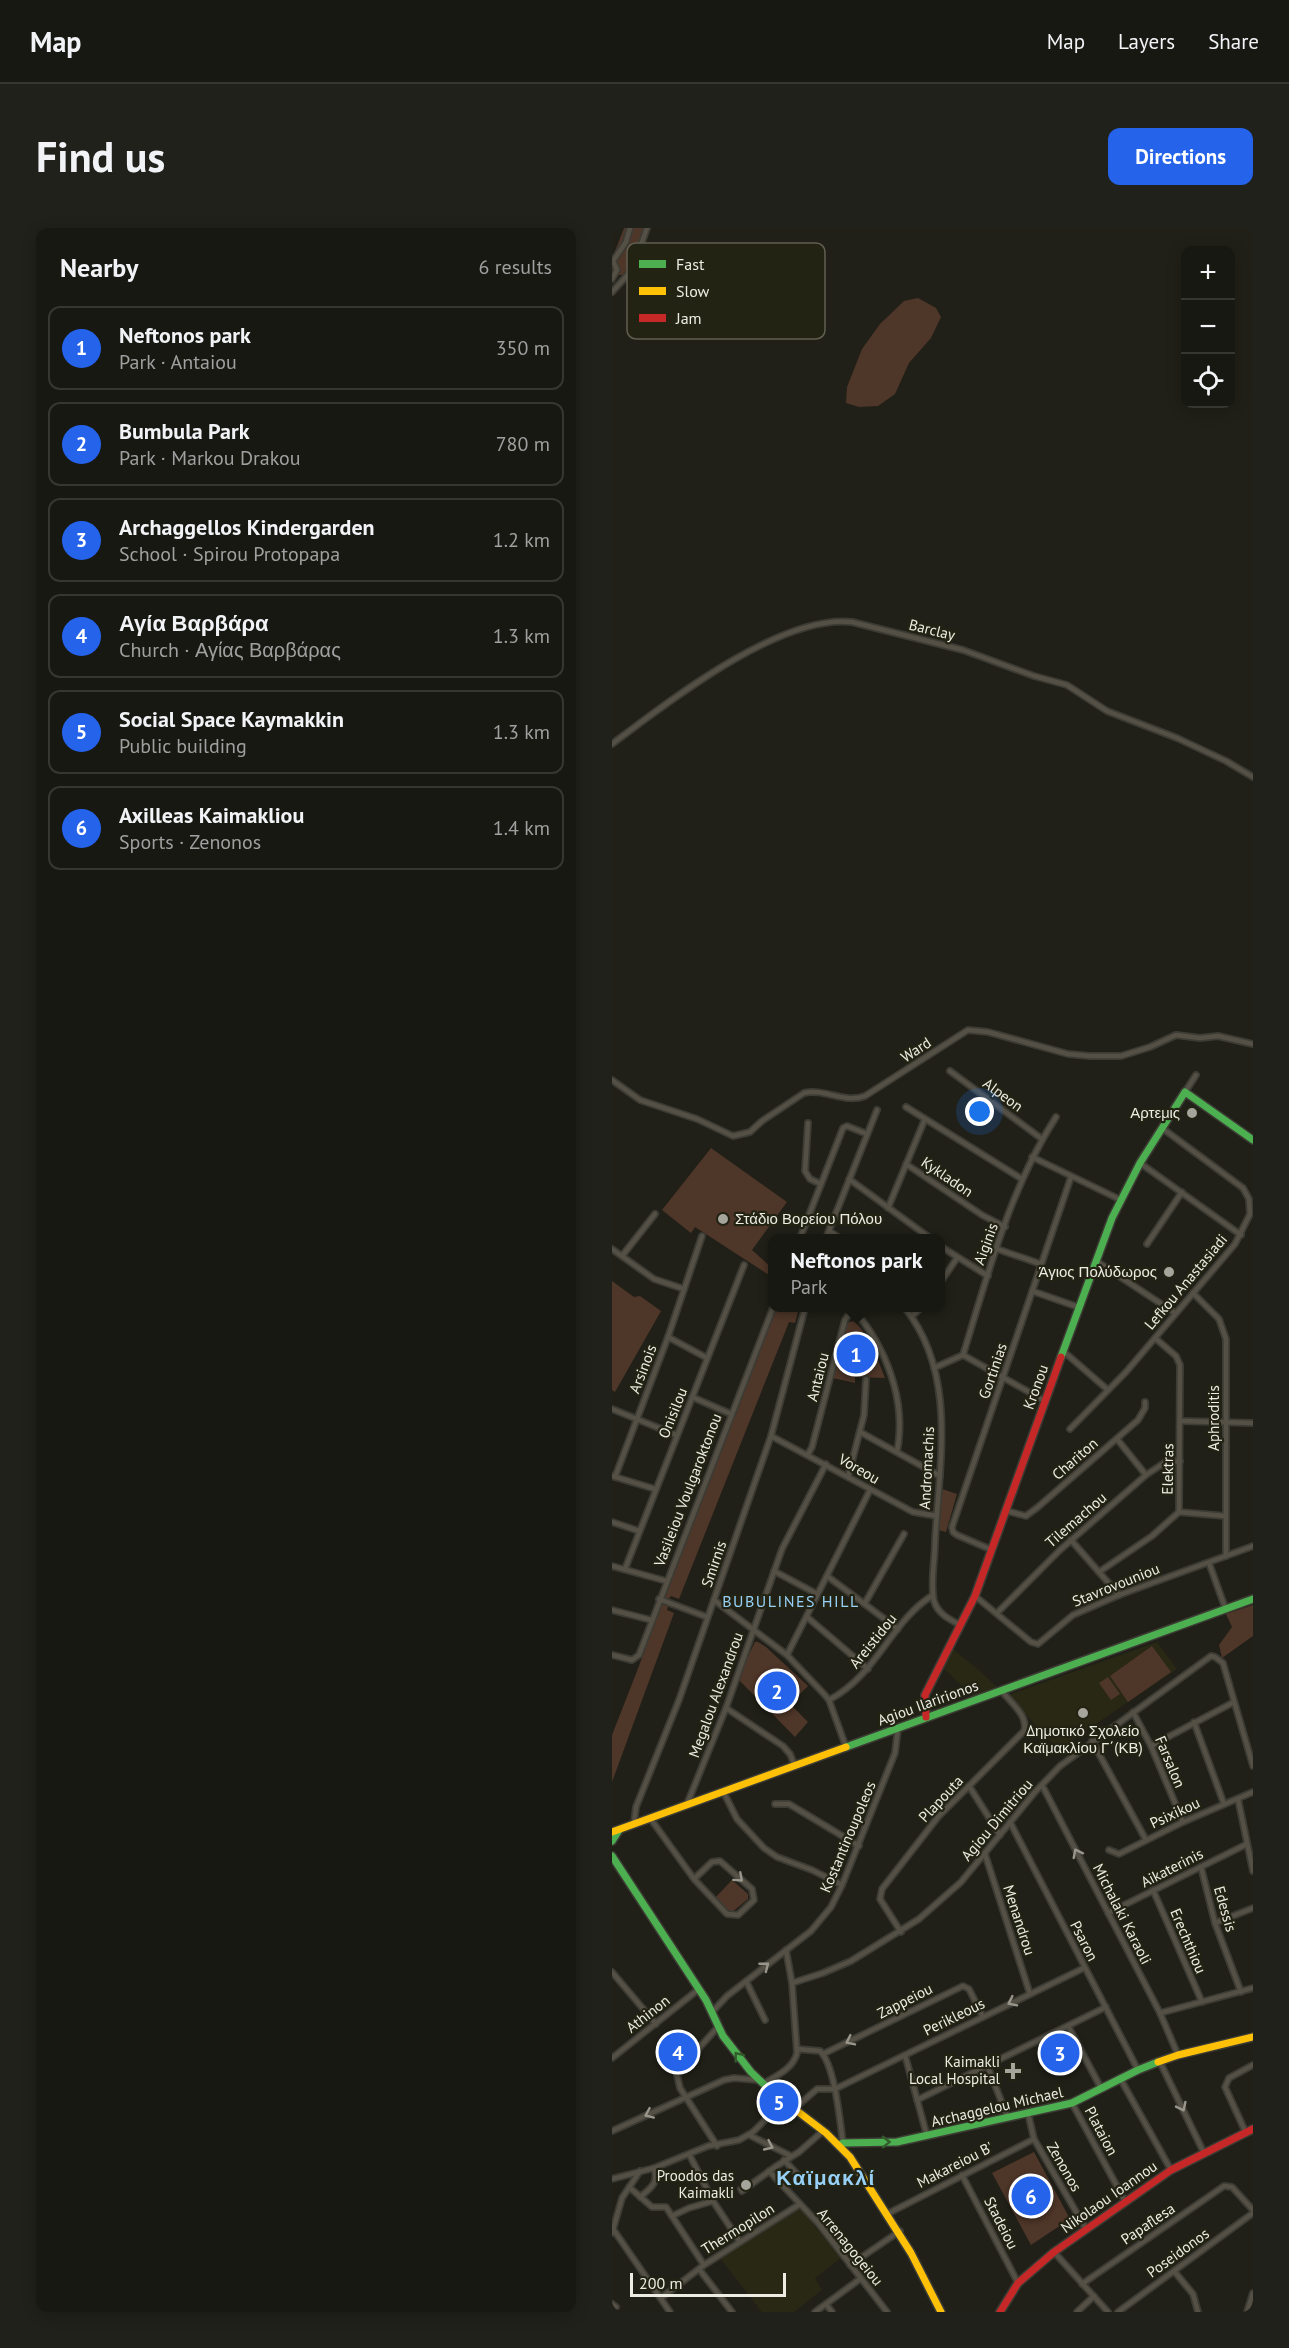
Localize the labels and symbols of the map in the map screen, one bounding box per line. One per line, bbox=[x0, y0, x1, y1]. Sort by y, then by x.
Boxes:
legend bbox=[627, 243, 825, 339]
text: Fast bbox=[676, 254, 705, 274]
text: Slow bbox=[676, 281, 710, 301]
text: Jam bbox=[675, 308, 702, 328]
street label: Barclay bbox=[907, 615, 957, 644]
street label: Ward bbox=[897, 1033, 934, 1066]
street label: Alpeon bbox=[980, 1074, 1027, 1116]
your location bbox=[965, 1097, 994, 1126]
place label: Αρτεμις bbox=[1130, 1103, 1180, 1122]
marker: Αρτεμις bbox=[1185, 1106, 1199, 1120]
street label: Kykladon bbox=[918, 1152, 977, 1201]
place label: Στάδιο Βορείου Πόλου bbox=[735, 1209, 882, 1228]
marker: Στάδιο Βορείου Πόλου bbox=[716, 1212, 730, 1226]
street label: Aiginis bbox=[969, 1220, 1002, 1267]
street label: Lefkou Anastasiadi bbox=[1140, 1230, 1231, 1333]
place label: Άγιος Πολύδωρος bbox=[1038, 1262, 1157, 1281]
marker: Άγιος Πολύδωρος bbox=[1162, 1265, 1176, 1279]
pin: 1 bbox=[836, 1332, 876, 1376]
street label: Gortinias bbox=[974, 1340, 1011, 1401]
street label: Arsinois bbox=[625, 1342, 661, 1396]
street label: Antaiou bbox=[802, 1350, 833, 1403]
street label: Kronou bbox=[1019, 1362, 1052, 1412]
street label: Onisilou bbox=[654, 1385, 691, 1441]
street label: Aphroditis bbox=[1204, 1385, 1223, 1451]
street label: Vasileiou Voulgaroktonou bbox=[649, 1411, 726, 1570]
street label: Andromachis bbox=[915, 1426, 938, 1510]
street label: Chariton bbox=[1048, 1434, 1101, 1484]
street label: Elektras bbox=[1158, 1443, 1177, 1495]
street label: Voreou bbox=[834, 1449, 883, 1488]
street label: Tilemachou bbox=[1041, 1488, 1110, 1551]
street label: Smirnis bbox=[697, 1538, 730, 1590]
street label: Stavrovouniou bbox=[1069, 1558, 1162, 1611]
district label: BUBULINES HILL bbox=[722, 1591, 860, 1611]
street label: Areistidou bbox=[845, 1609, 900, 1672]
street label: Megalou Alexandrou bbox=[684, 1630, 747, 1760]
pin: 2 bbox=[758, 1668, 796, 1714]
street label: Agiou Ilaririonos bbox=[875, 1676, 981, 1730]
marker: Δημοτικό Σχολείο Καϊμακλίου Γ΄(ΚΒ) bbox=[1076, 1706, 1090, 1720]
place label: Δημοτικό Σχολείο Καϊμακλίου Γ΄(ΚΒ) bbox=[1023, 1721, 1143, 1757]
street label: Farsalon bbox=[1151, 1733, 1190, 1791]
street label: Plapouta bbox=[914, 1771, 967, 1826]
street label: Agiou Dimitriou bbox=[957, 1775, 1036, 1865]
street label: Kostantinoupoleos bbox=[815, 1778, 880, 1895]
street label: Psixikou bbox=[1147, 1793, 1203, 1832]
street label: Aikaterinis bbox=[1137, 1844, 1206, 1891]
one-way arrow bbox=[1073, 1848, 1084, 1859]
street label: Michalaki Karaoli bbox=[1089, 1860, 1156, 1967]
one-way arrow bbox=[732, 1871, 743, 1882]
street label: Menandrou bbox=[999, 1882, 1040, 1957]
street label: Edessis bbox=[1210, 1884, 1241, 1934]
street label: Erechthiou bbox=[1166, 1905, 1211, 1976]
street label: Psaron bbox=[1066, 1917, 1103, 1964]
one-way arrow bbox=[758, 1963, 769, 1974]
street label: Zappeiou bbox=[874, 1979, 935, 2022]
street label: Athinon bbox=[622, 1991, 673, 2037]
street label: Perikleous bbox=[920, 1994, 988, 2040]
one-way arrow bbox=[1008, 1995, 1019, 2007]
pin: 4 bbox=[658, 2030, 698, 2074]
pin: 3 bbox=[1040, 2030, 1080, 2076]
one-way arrow bbox=[845, 2034, 856, 2046]
one-way arrow bbox=[735, 2052, 746, 2063]
place label: Kaimakli Local Hospital bbox=[909, 2052, 1001, 2088]
marker: Kaimakli Local Hospital bbox=[1004, 2062, 1022, 2080]
pin: 5 bbox=[760, 2080, 798, 2124]
street label: Archaggelou Michael bbox=[929, 2082, 1065, 2131]
one-way arrow bbox=[1175, 2101, 1186, 2112]
street label: Plataion bbox=[1081, 2103, 1122, 2159]
one-way arrow bbox=[645, 2107, 656, 2119]
one-way arrow bbox=[881, 2136, 890, 2148]
street label: Makareiou B' bbox=[914, 2137, 996, 2192]
one-way arrow bbox=[763, 2139, 774, 2151]
street label: Zenonos bbox=[1043, 2139, 1086, 2195]
street label: Nikolaou Ioannou bbox=[1057, 2156, 1161, 2237]
district label: Καϊμακλί bbox=[776, 2164, 876, 2191]
place label: Proodos das Kaimakli bbox=[657, 2166, 734, 2202]
pin: 6 bbox=[1012, 2174, 1050, 2218]
marker: Proodos das Kaimakli bbox=[739, 2178, 753, 2192]
street label: Stadeiou bbox=[980, 2193, 1023, 2252]
street label: Thermopilon bbox=[698, 2199, 778, 2258]
street label: Papaflesa bbox=[1117, 2199, 1178, 2249]
street label: Arrenagogeiou bbox=[813, 2204, 887, 2289]
street label: Poseidonos bbox=[1143, 2224, 1213, 2282]
scale bar bbox=[630, 2270, 786, 2298]

